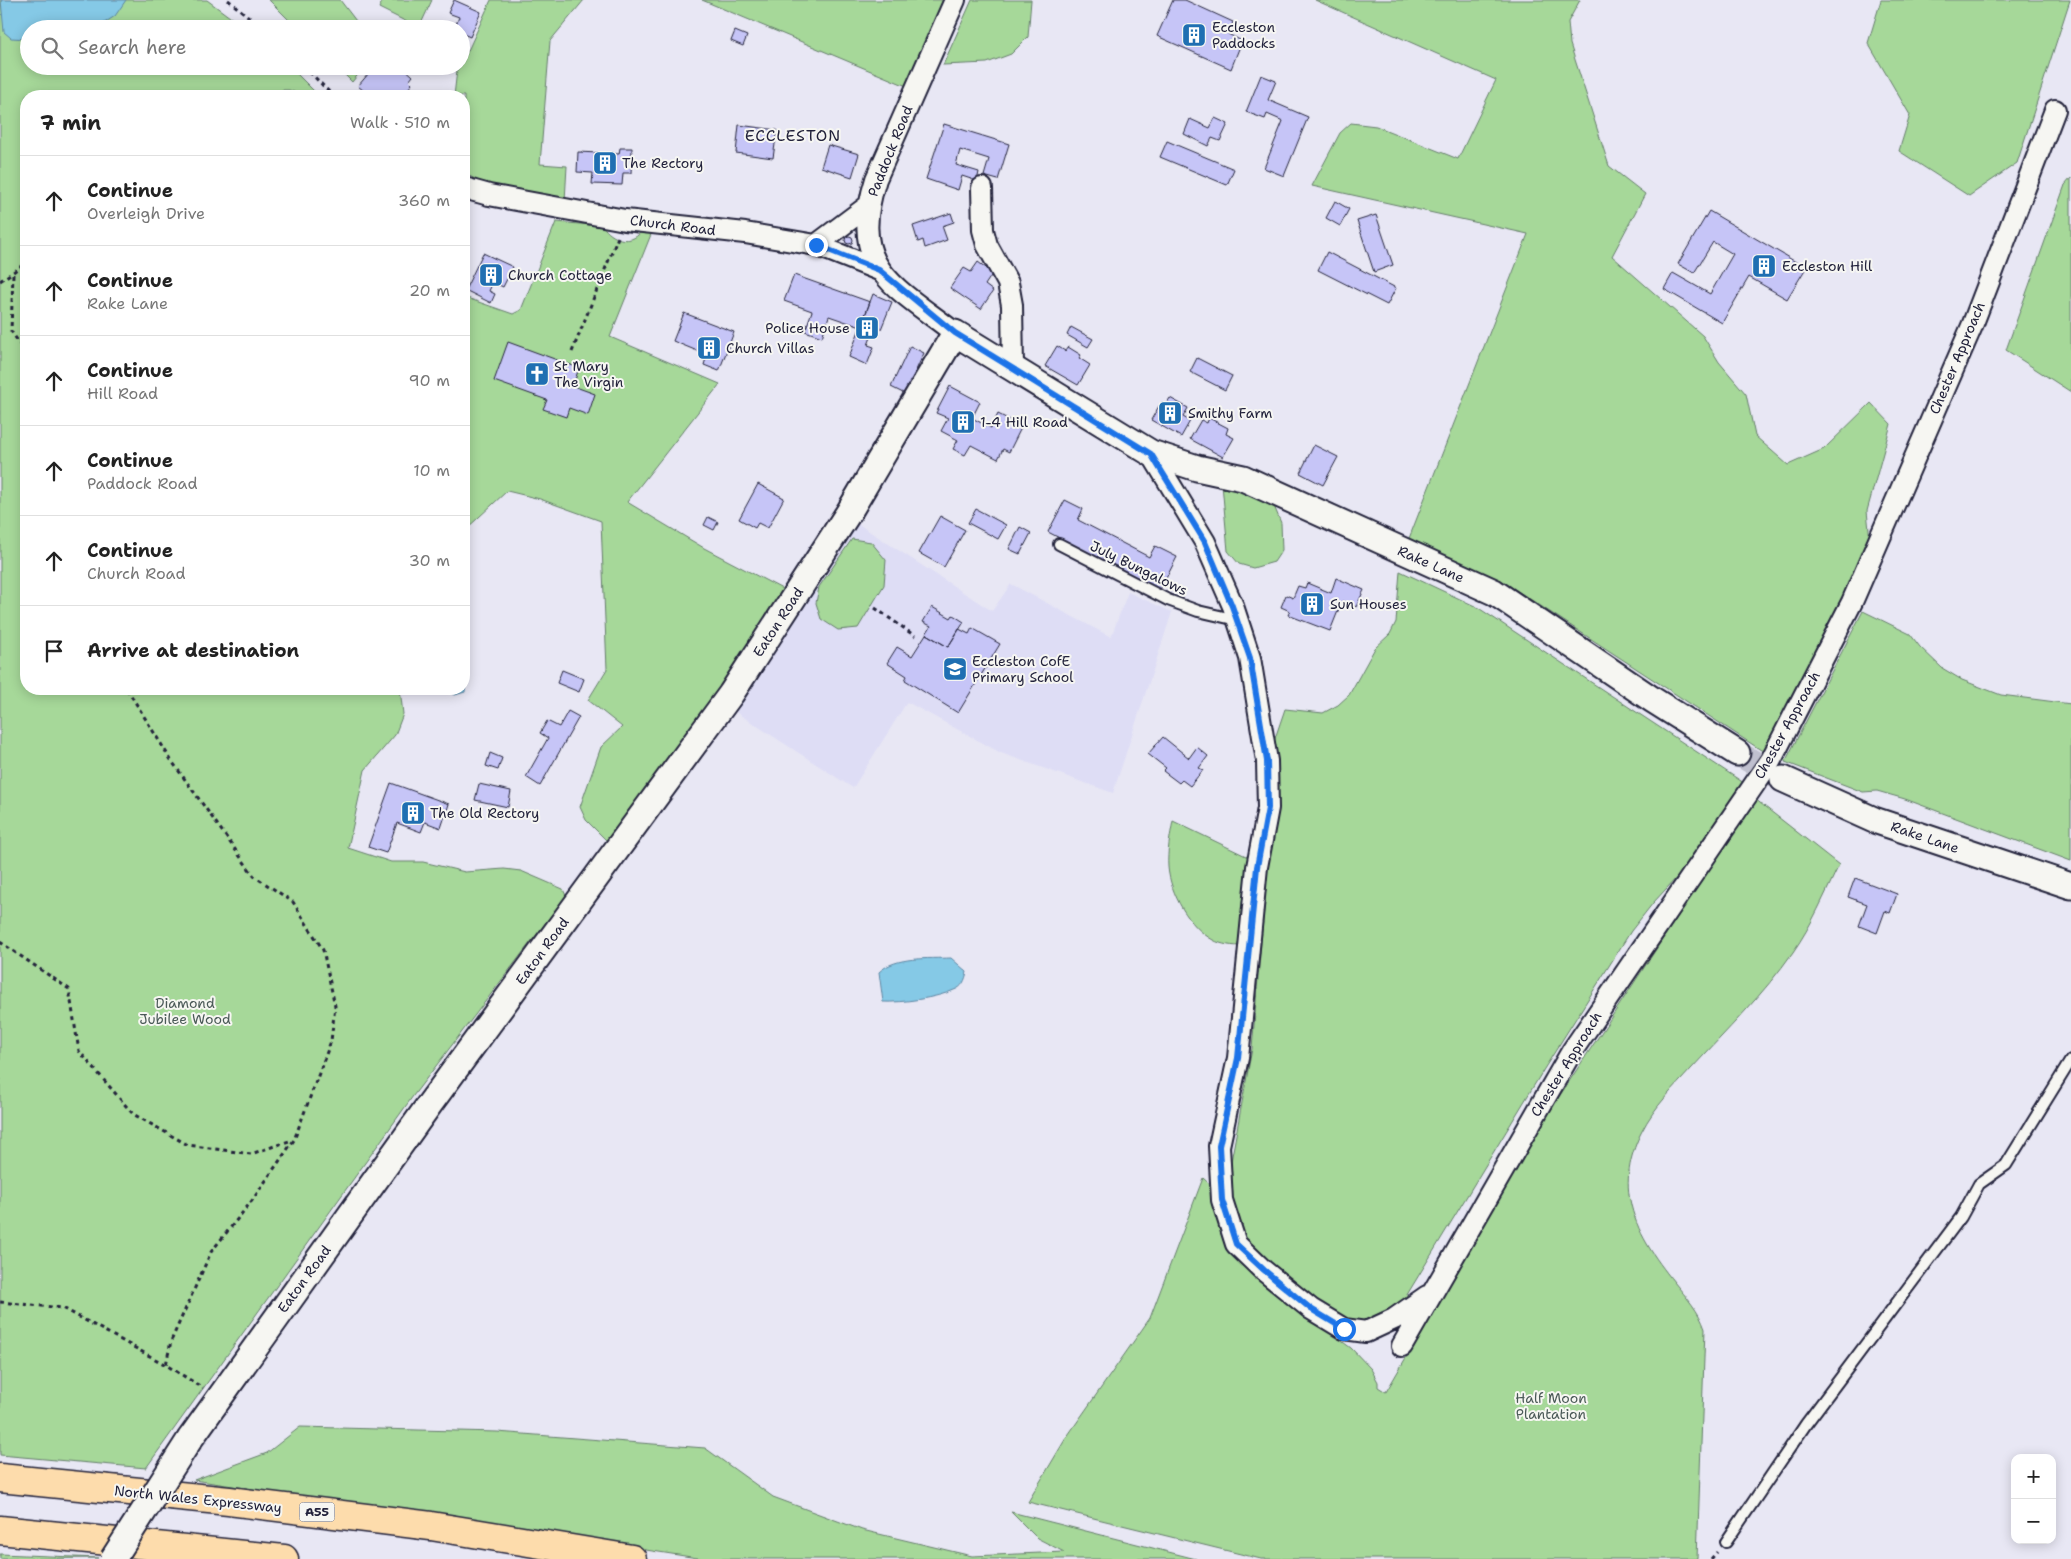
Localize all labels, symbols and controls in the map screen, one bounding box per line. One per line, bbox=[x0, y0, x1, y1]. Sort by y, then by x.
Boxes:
place label: Eccleston Paddocks bbox=[1212, 18, 1276, 52]
search box bbox=[20, 20, 470, 75]
building icon: Eccleston Paddocks bbox=[1181, 22, 1207, 48]
icon: search bbox=[38, 34, 66, 62]
text: Search here bbox=[78, 35, 187, 60]
street label: Paddock Road bbox=[864, 103, 917, 199]
text: 7 min bbox=[40, 109, 101, 137]
text: Walk · 510 m bbox=[350, 112, 450, 133]
district label: ECCLESTON bbox=[745, 125, 841, 146]
building icon: The Rectory bbox=[592, 150, 618, 176]
place label: The Rectory bbox=[622, 154, 703, 172]
text: Continue bbox=[87, 178, 173, 203]
icon: ahead bbox=[40, 187, 68, 215]
text: 360 m bbox=[398, 190, 450, 211]
text: Overleigh Drive bbox=[87, 203, 205, 224]
street label: Church Road bbox=[629, 211, 717, 239]
route end bbox=[805, 234, 828, 257]
building icon: Eccleston Hill bbox=[1751, 253, 1777, 279]
place label: Eccleston Hill bbox=[1782, 257, 1873, 275]
building icon: Church Cottage bbox=[478, 262, 504, 288]
place label: Church Cottage bbox=[508, 266, 612, 284]
text: Continue bbox=[87, 268, 173, 293]
icon: ahead bbox=[40, 277, 68, 305]
text: 20 m bbox=[409, 280, 450, 301]
text: Rake Lane bbox=[87, 293, 168, 314]
street label: Chester Approach bbox=[1925, 299, 1989, 417]
building icon: Police House bbox=[854, 315, 880, 341]
place label: Police House bbox=[765, 319, 850, 337]
building icon: Church Villas bbox=[696, 335, 722, 361]
place label: Church Villas bbox=[726, 339, 814, 357]
place label: St Mary The Virgin bbox=[554, 357, 624, 391]
text: Continue bbox=[87, 358, 173, 383]
church icon: St Mary The Virgin bbox=[524, 361, 550, 387]
icon: ahead bbox=[40, 367, 68, 395]
text: 90 m bbox=[409, 370, 450, 391]
text: Hill Road bbox=[87, 383, 158, 404]
building icon: Smithy Farm bbox=[1157, 400, 1183, 426]
place label: Smithy Farm bbox=[1188, 404, 1272, 422]
building icon: 1-4 Hill Road bbox=[950, 409, 976, 435]
place label: 1-4 Hill Road bbox=[980, 413, 1068, 431]
text: Continue bbox=[87, 448, 173, 473]
icon: ahead bbox=[40, 457, 68, 485]
text: 10 m bbox=[413, 460, 450, 481]
text: Paddock Road bbox=[87, 473, 198, 494]
street label: July Bungalows bbox=[1087, 537, 1191, 599]
text: Continue bbox=[87, 538, 173, 563]
street label: Rake Lane bbox=[1395, 541, 1467, 587]
icon: ahead bbox=[40, 547, 68, 575]
text: 30 m bbox=[409, 550, 450, 571]
text: Church Road bbox=[87, 563, 186, 584]
street label: Eaton Road bbox=[749, 584, 807, 660]
building icon: Sun Houses bbox=[1299, 591, 1325, 617]
place label: Sun Houses bbox=[1330, 595, 1407, 613]
icon: arrive bbox=[40, 637, 68, 665]
text: Arrive at destination bbox=[87, 638, 299, 663]
place label: Eccleston CofE Primary School bbox=[972, 652, 1074, 686]
school or university icon: Eccleston CofE Primary School bbox=[942, 656, 968, 682]
street label: Chester Approach bbox=[1750, 668, 1824, 782]
building icon: The Old Rectory bbox=[400, 800, 426, 826]
place label: The Old Rectory bbox=[430, 804, 539, 822]
street label: Rake Lane bbox=[1889, 817, 1962, 857]
street label: Eaton Road bbox=[511, 913, 573, 988]
park label: Diamond Jubilee Wood bbox=[139, 994, 231, 1028]
street label: Chester Approach bbox=[1526, 1008, 1606, 1120]
street label: Eaton Road bbox=[273, 1241, 335, 1316]
route start bbox=[1333, 1318, 1356, 1341]
park label: Half Moon Plantation bbox=[1515, 1389, 1587, 1423]
map controls bbox=[2011, 1454, 2056, 1544]
button: + bbox=[2011, 1454, 2056, 1499]
street label: North Wales Expressway bbox=[113, 1481, 283, 1517]
button: − bbox=[2011, 1499, 2056, 1544]
road number: A55 bbox=[300, 1502, 334, 1521]

